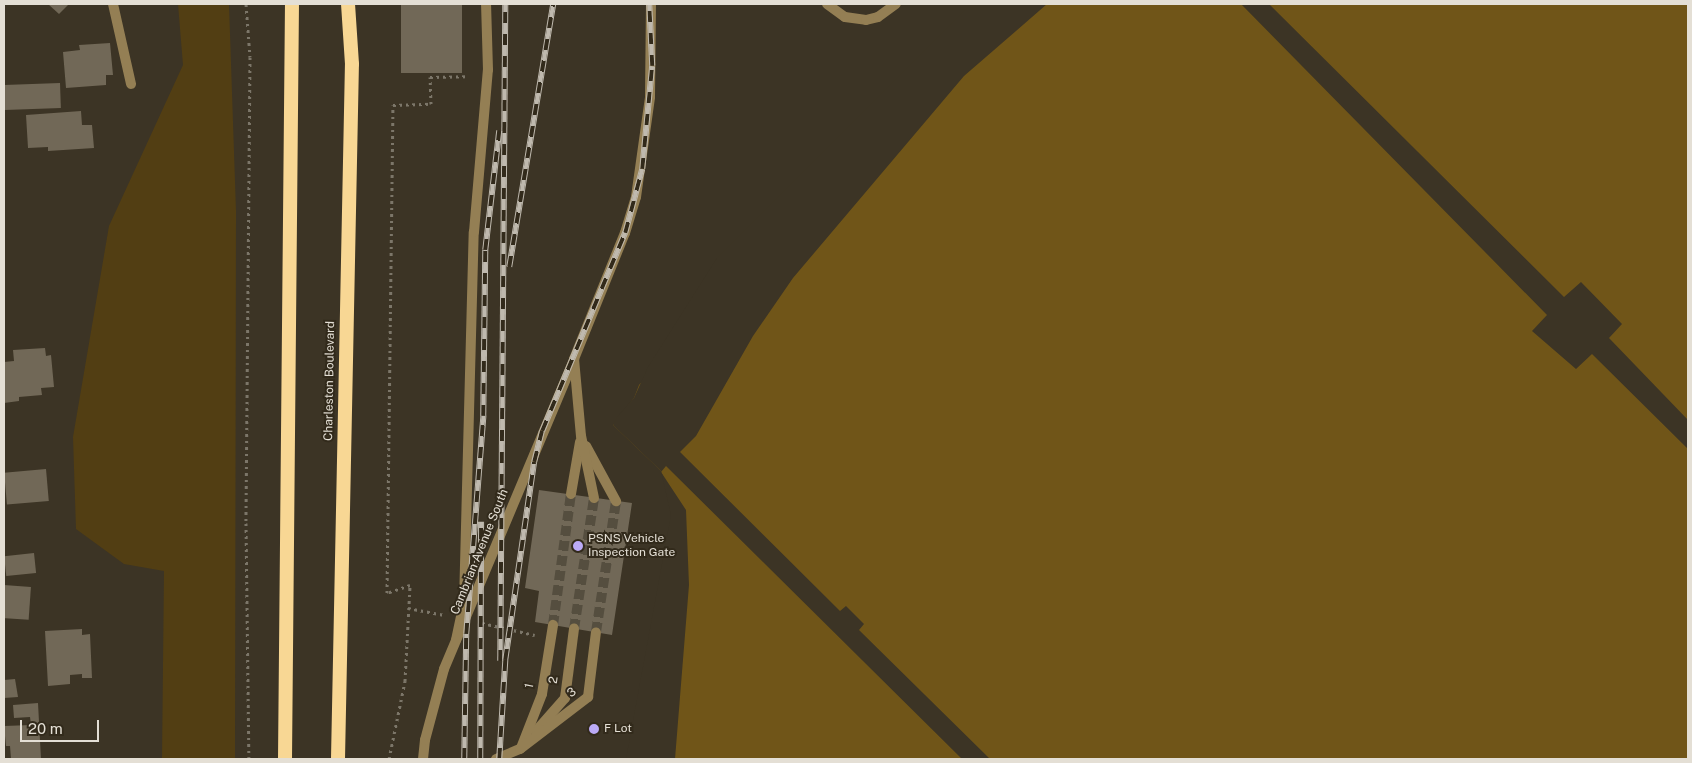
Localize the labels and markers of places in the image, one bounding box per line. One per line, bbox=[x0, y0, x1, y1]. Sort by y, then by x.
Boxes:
place label: PSNS Vehicle Inspection Gate bbox=[588, 532, 675, 560]
marker: PSNS Vehicle Inspection Gate bbox=[572, 540, 584, 552]
place label: F Lot bbox=[604, 722, 632, 736]
marker: F Lot bbox=[588, 723, 600, 735]

